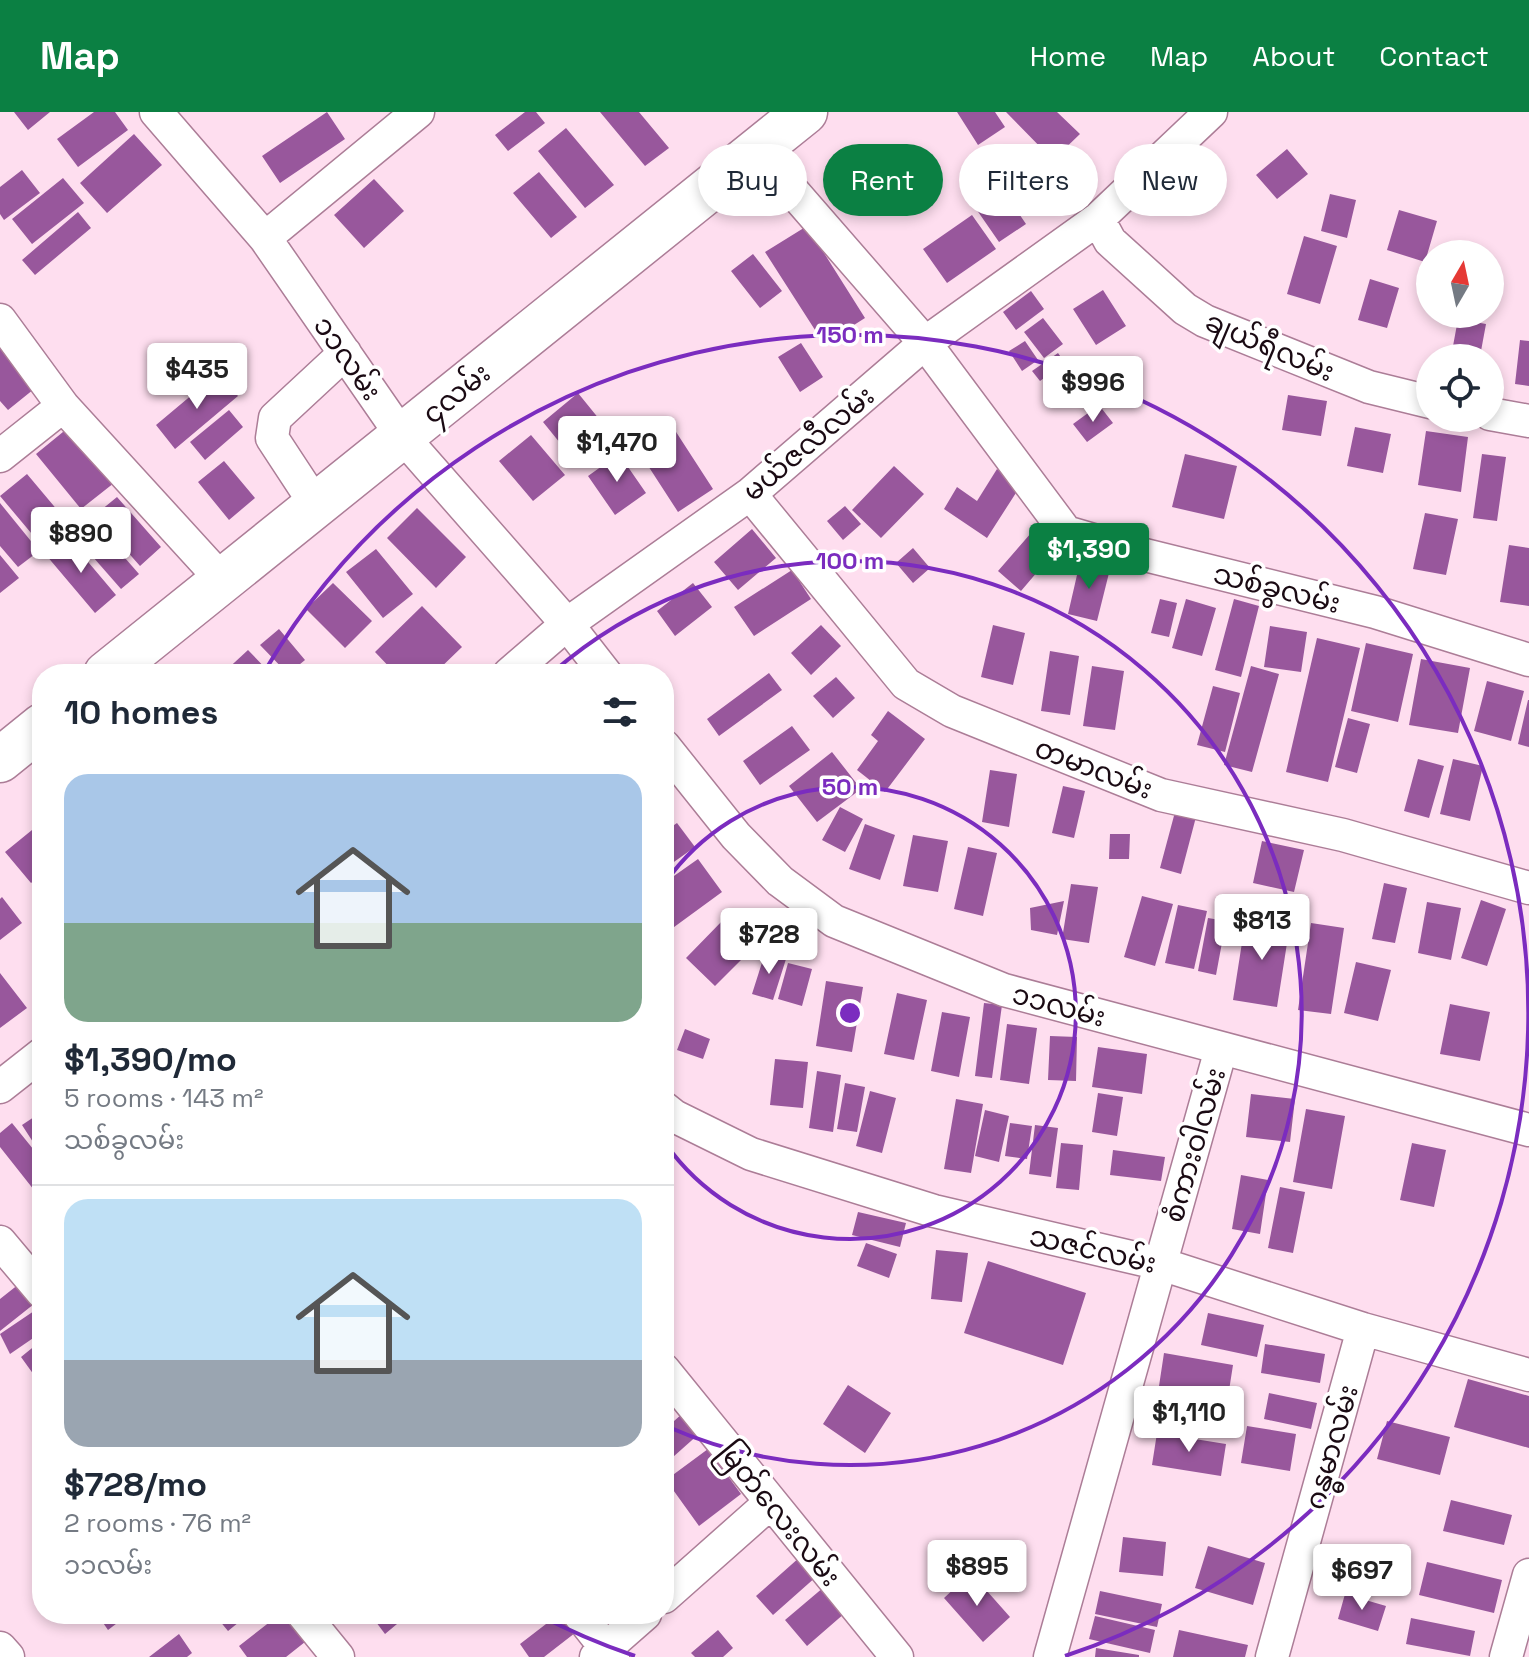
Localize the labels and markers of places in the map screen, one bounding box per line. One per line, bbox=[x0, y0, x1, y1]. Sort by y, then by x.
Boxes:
pin: $435 bbox=[150, 343, 244, 411]
pin: $996 bbox=[1046, 356, 1140, 424]
pin: $1,470 bbox=[552, 416, 682, 484]
pin: $890 bbox=[34, 507, 128, 575]
pin: $1,390 bbox=[1024, 523, 1154, 591]
pin: $813 bbox=[1215, 894, 1309, 962]
pin: $728 bbox=[722, 908, 816, 976]
centre of rings bbox=[836, 999, 864, 1027]
pin: $1,110 bbox=[1124, 1386, 1254, 1454]
pin: $895 bbox=[930, 1540, 1024, 1608]
pin: $697 bbox=[1315, 1544, 1409, 1612]

